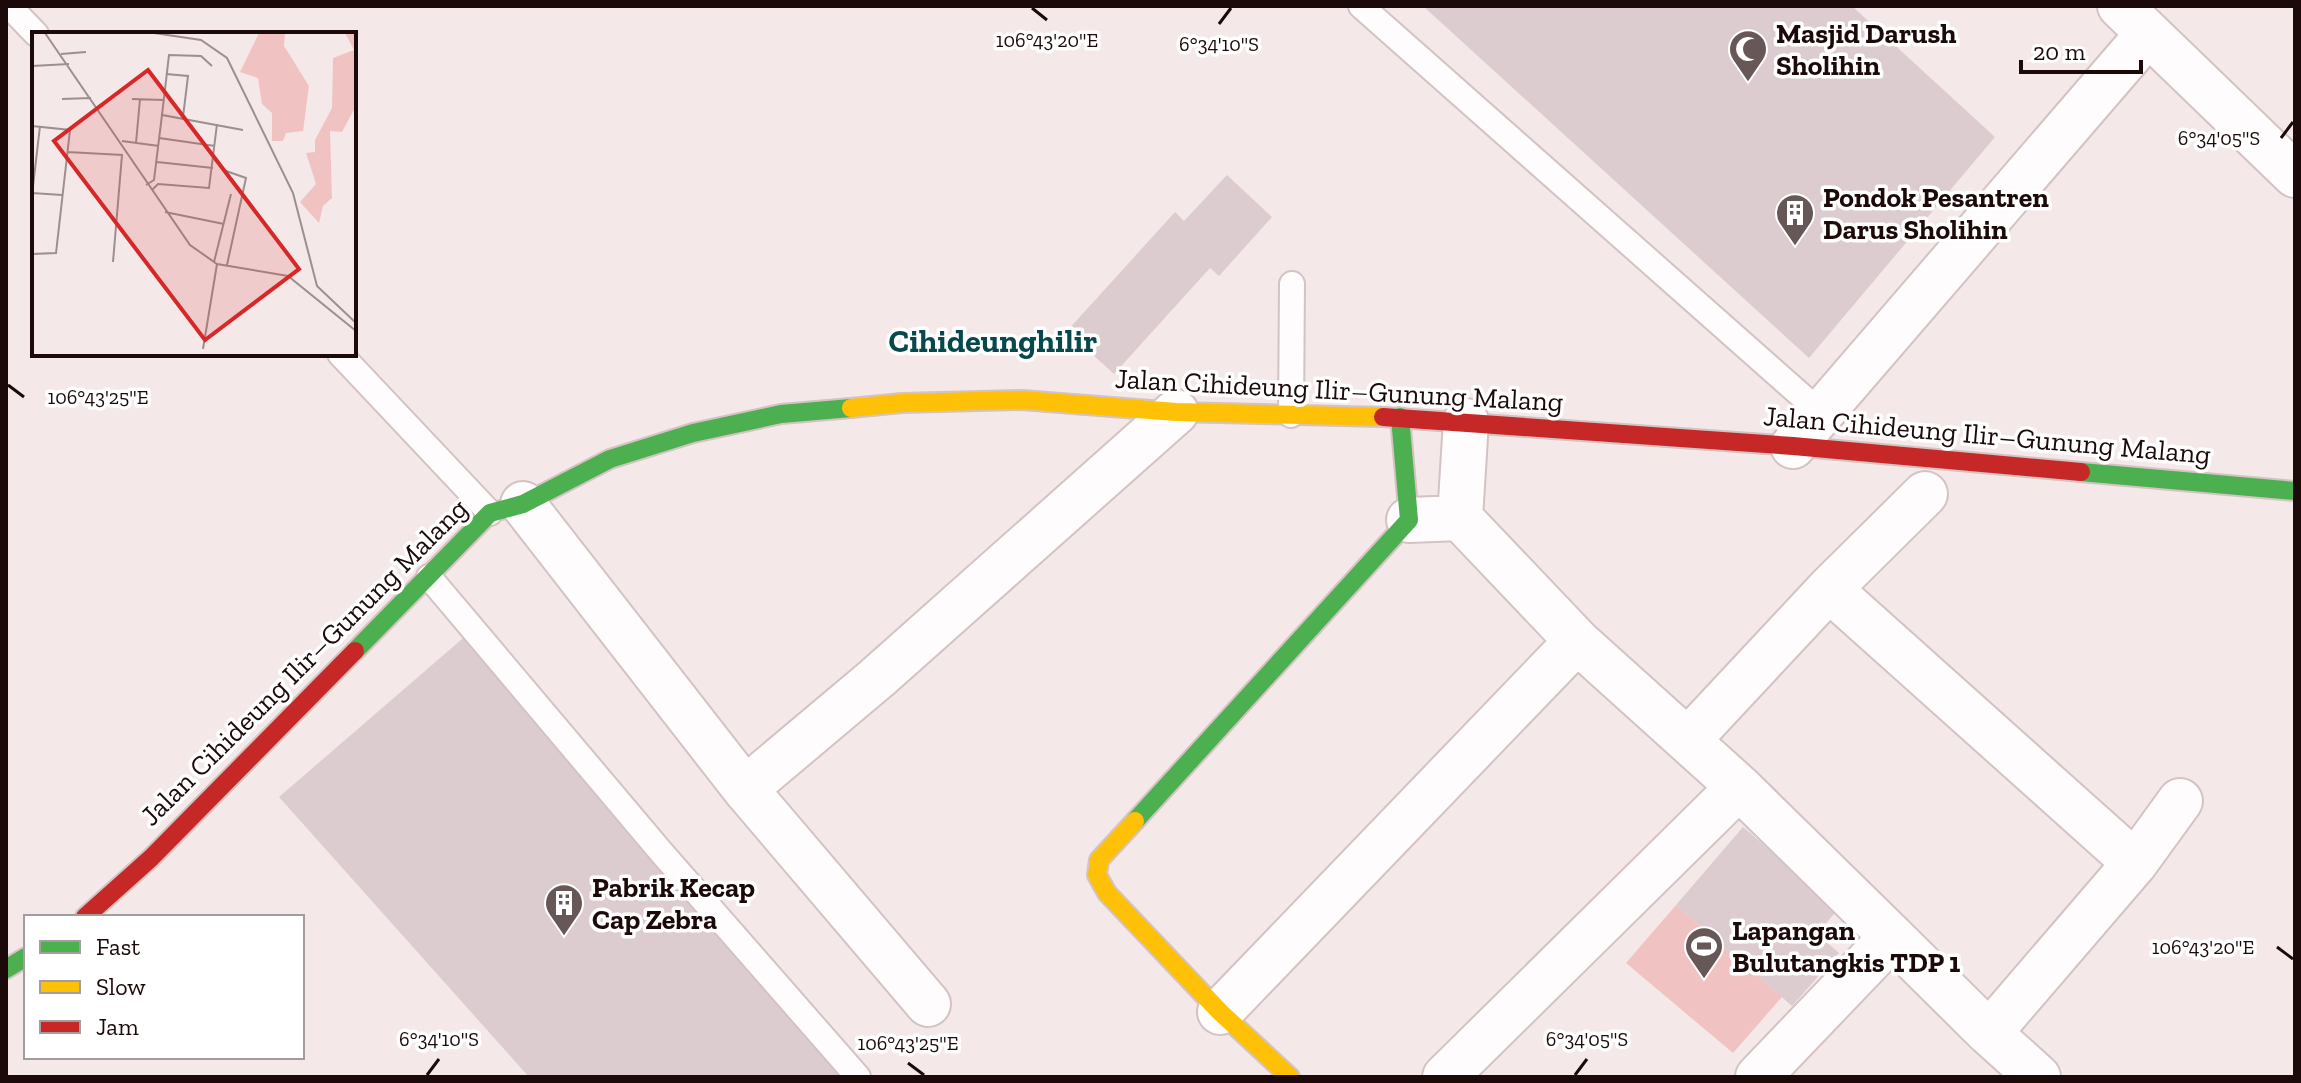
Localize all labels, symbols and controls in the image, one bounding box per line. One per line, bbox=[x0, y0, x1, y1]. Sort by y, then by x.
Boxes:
place label: Masjid Darush Sholihin bbox=[1776, 17, 1957, 82]
scale bar bbox=[2021, 24, 2141, 74]
text: 106°43'20"E bbox=[996, 28, 1098, 52]
mosque icon: Masjid Darush Sholihin bbox=[1727, 28, 1769, 83]
inset map bbox=[32, 32, 356, 356]
text: 6°34'10"S bbox=[1179, 32, 1259, 56]
text: 20 m bbox=[2033, 37, 2086, 66]
text: 6°34'05"S bbox=[2178, 126, 2260, 150]
place label: Pondok Pesantren Darus Sholihin bbox=[1823, 181, 2049, 246]
building icon: Pondok Pesantren Darus Sholihin bbox=[1774, 192, 1816, 247]
district label: Cihideunghilir bbox=[889, 322, 1097, 360]
street label: Jalan Cihideung Ilir–Gunung Malang bbox=[1114, 362, 1564, 418]
text: 106°43'25"E bbox=[47, 385, 149, 409]
street label: Jalan Cihideung Ilir–Gunung Malang bbox=[1762, 399, 2212, 471]
street label: Jalan Cihideung Ilir–Gunung Malang bbox=[134, 492, 474, 832]
place label: Pabrik Kecap Cap Zebra bbox=[592, 871, 755, 936]
building icon: Pabrik Kecap Cap Zebra bbox=[543, 882, 585, 937]
place label: Lapangan Bulutangkis TDP 1 bbox=[1732, 914, 1960, 979]
legend bbox=[24, 915, 304, 1059]
sports icon: Lapangan Bulutangkis TDP 1 bbox=[1683, 925, 1725, 980]
text: Fast bbox=[96, 932, 140, 961]
text: 106°43'20"E bbox=[2152, 935, 2254, 959]
text: Slow bbox=[96, 972, 146, 1001]
text: Jam bbox=[96, 1012, 139, 1041]
text: 6°34'10"S bbox=[399, 1027, 479, 1051]
text: 6°34'05"S bbox=[1546, 1027, 1628, 1051]
text: 106°43'25"E bbox=[857, 1031, 959, 1055]

